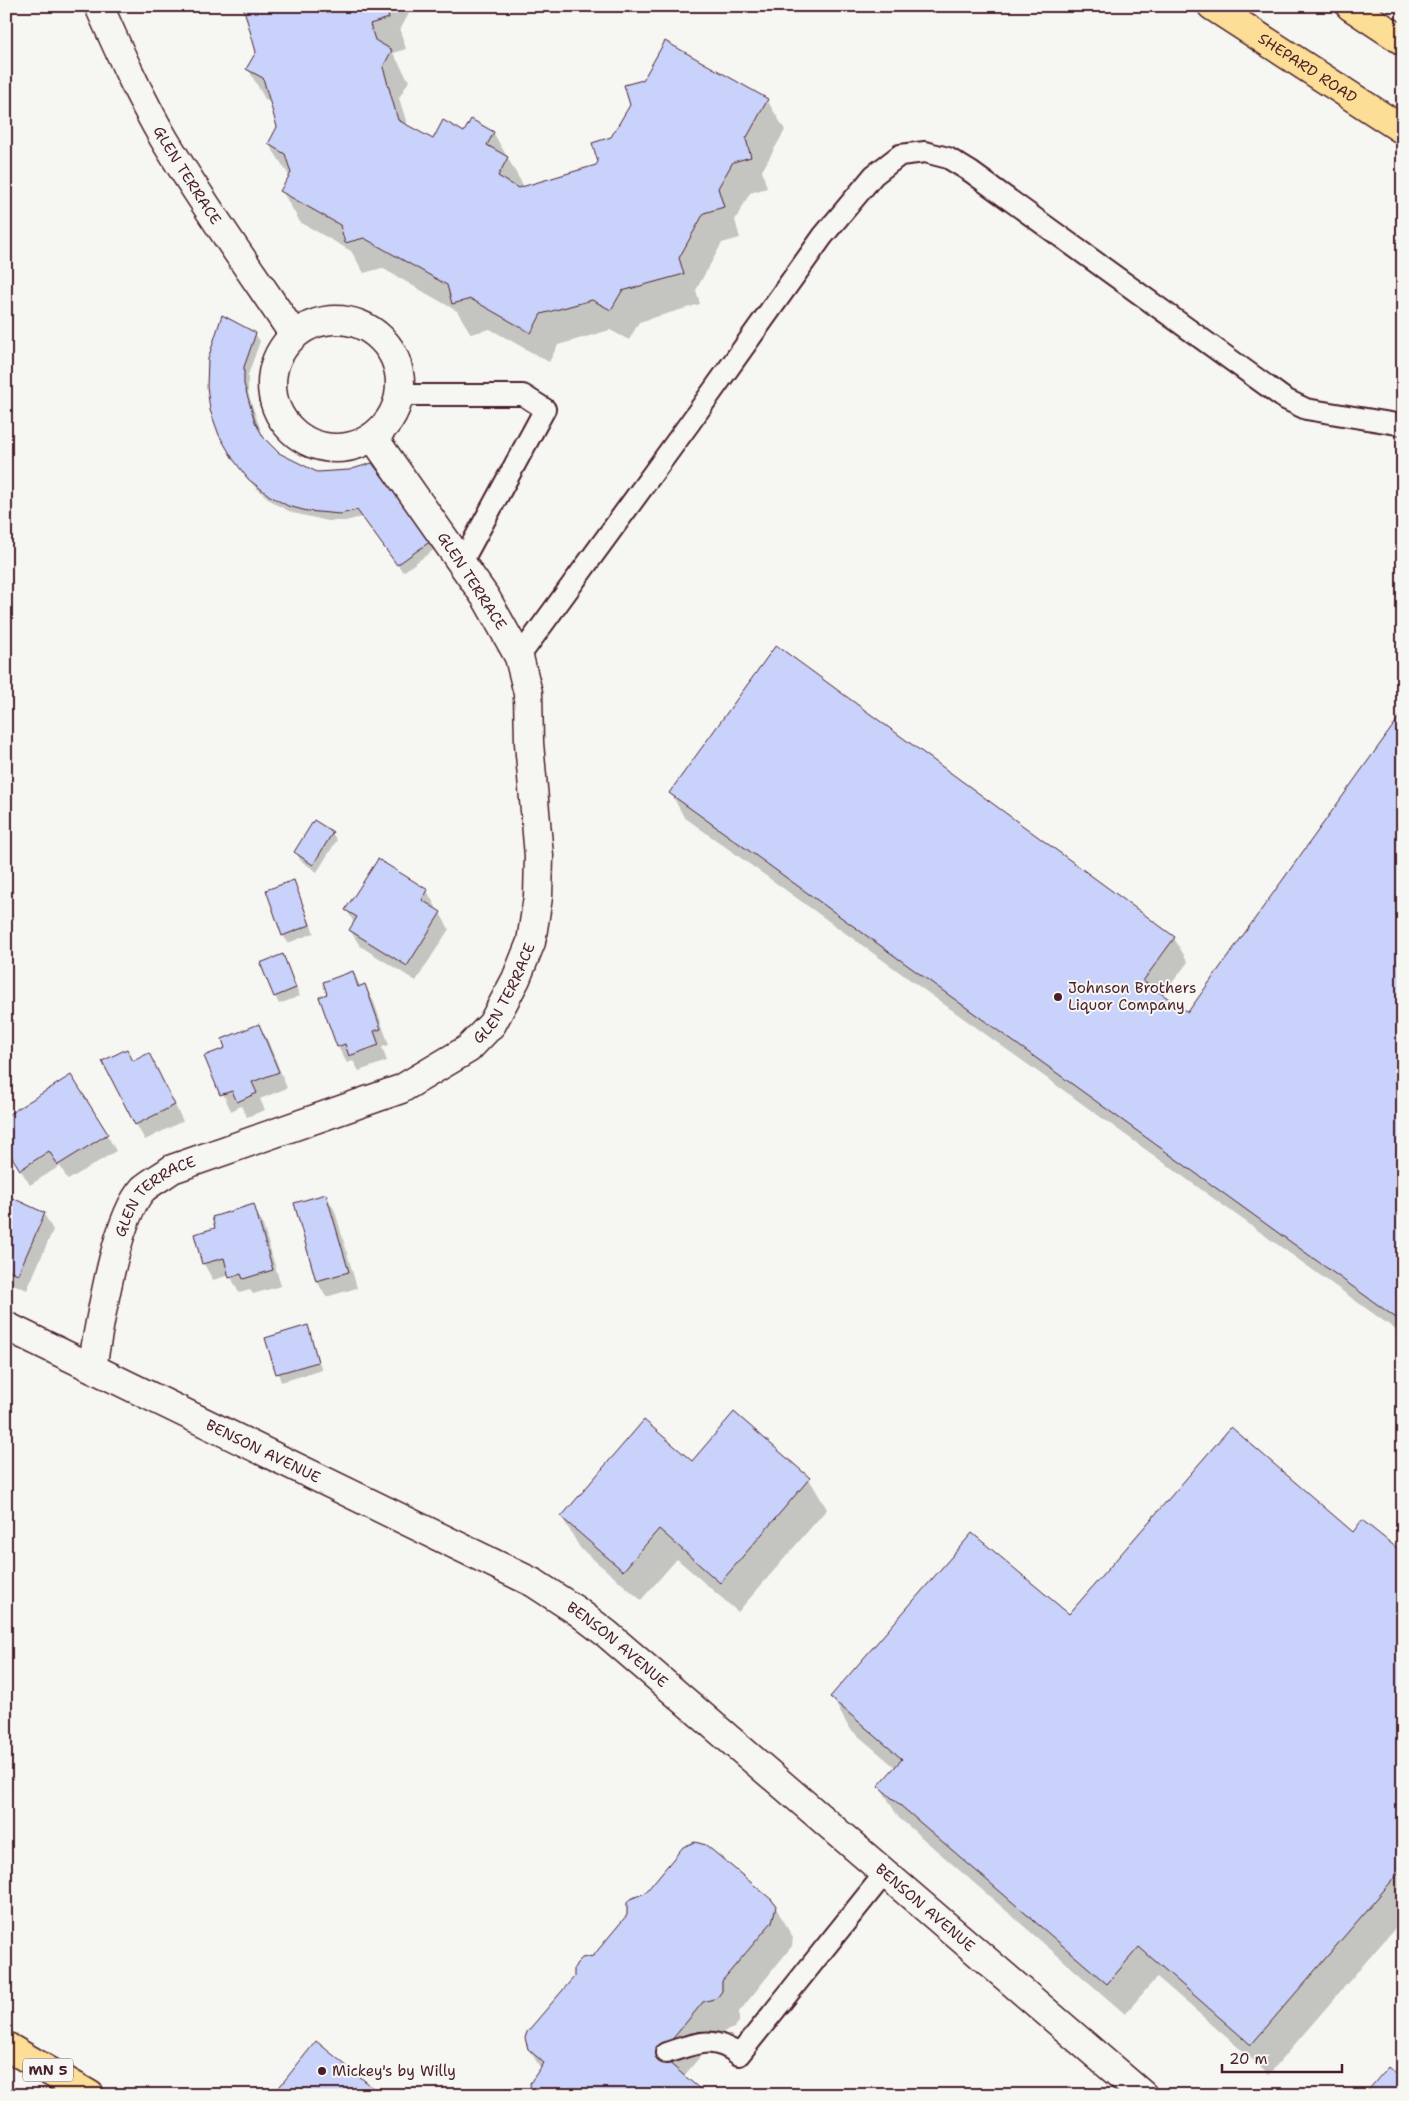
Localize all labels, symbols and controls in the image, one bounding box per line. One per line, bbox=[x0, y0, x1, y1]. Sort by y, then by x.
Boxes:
street label: SHEPARD ROAD bbox=[1254, 29, 1361, 108]
street label: GLEN TERRACE bbox=[149, 122, 226, 228]
street label: GLEN TERRACE bbox=[433, 528, 511, 634]
street label: GLEN TERRACE bbox=[468, 940, 540, 1048]
place label: Johnson Brothers Liquor Company bbox=[1068, 978, 1196, 1015]
marker: Johnson Brothers Liquor Company bbox=[1052, 991, 1064, 1003]
street label: GLEN TERRACE bbox=[110, 1152, 198, 1240]
street label: BENSON AVENUE bbox=[202, 1415, 324, 1488]
street label: BENSON AVENUE bbox=[563, 1597, 672, 1692]
street label: BENSON AVENUE bbox=[871, 1859, 979, 1956]
scale bar bbox=[1222, 2041, 1342, 2073]
text: 20 m bbox=[1229, 2049, 1268, 2069]
road number: MN 5 bbox=[23, 2058, 73, 2082]
place label: Mickey's by Willy bbox=[332, 2061, 456, 2081]
marker: Mickey's by Willy bbox=[316, 2065, 328, 2077]

